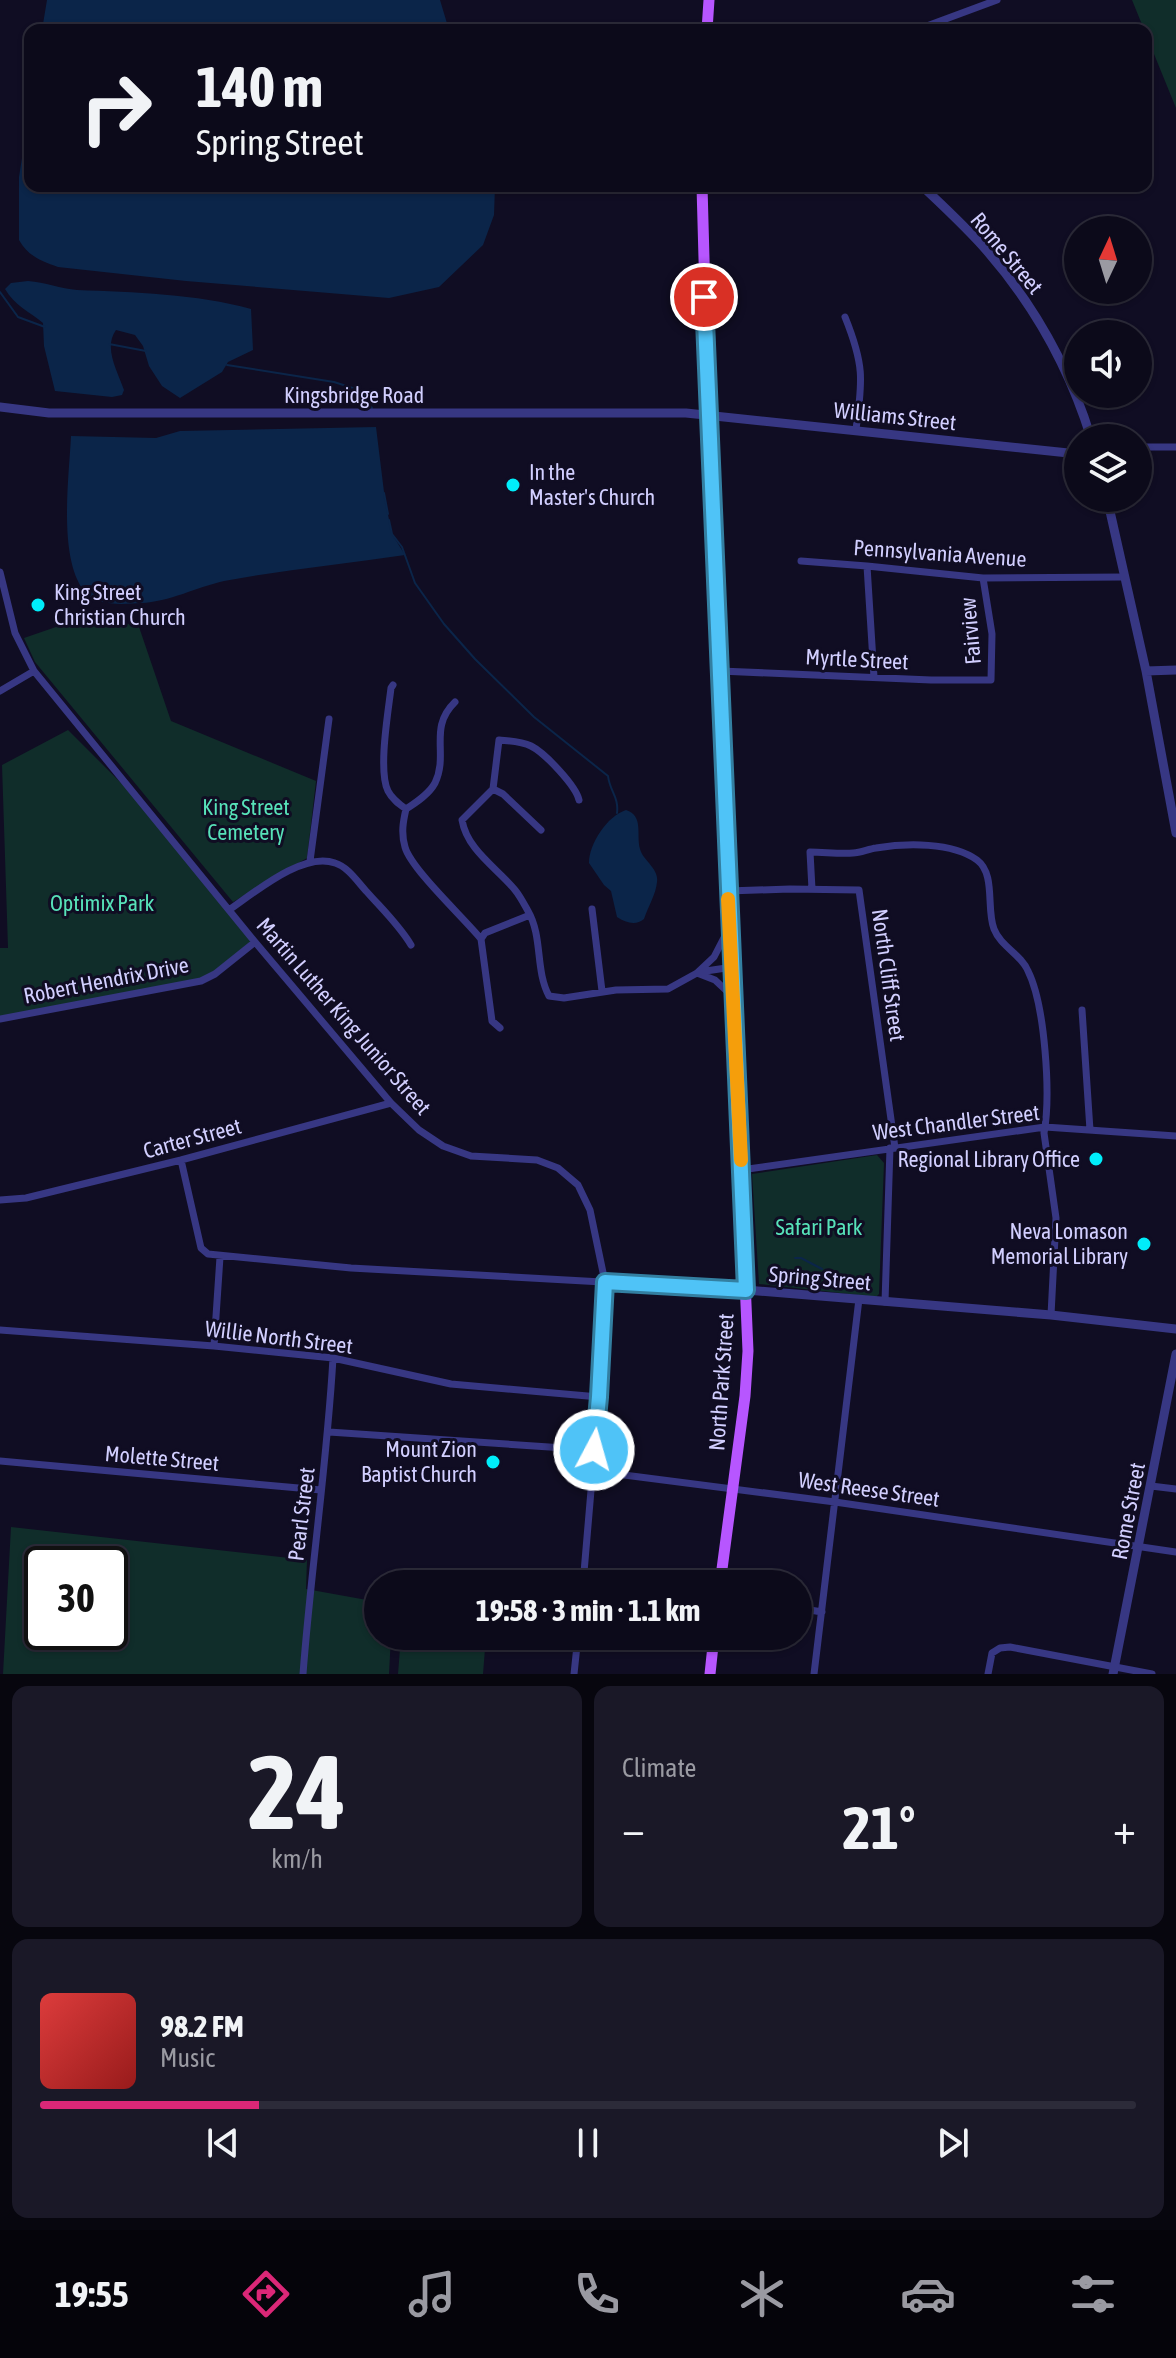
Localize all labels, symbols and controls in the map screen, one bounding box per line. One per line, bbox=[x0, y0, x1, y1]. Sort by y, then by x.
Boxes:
text: 140 m bbox=[196, 55, 323, 119]
icon: right bbox=[64, 56, 168, 160]
text: Spring Street bbox=[196, 121, 364, 163]
street label: Rome Street bbox=[965, 207, 1049, 299]
north arrow bbox=[1064, 216, 1152, 304]
map controls bbox=[1064, 216, 1152, 512]
pin bbox=[670, 263, 738, 331]
icon: arrive bbox=[682, 275, 726, 319]
button: sound bbox=[1064, 320, 1152, 408]
street label: Kingsbridge Road bbox=[284, 382, 424, 408]
street label: Williams Street bbox=[833, 397, 957, 435]
button: layers bbox=[1064, 424, 1152, 512]
place label: In the Master's Church bbox=[529, 459, 655, 510]
marker: In the Master's Church bbox=[504, 476, 522, 494]
street label: Pennsylvania Avenue bbox=[853, 534, 1027, 572]
place label: King Street Christian Church bbox=[54, 579, 186, 630]
marker: King Street Christian Church bbox=[29, 596, 47, 614]
street label: Fairview bbox=[954, 596, 986, 666]
street label: Myrtle Street bbox=[805, 643, 909, 675]
park label: King Street Cemetery bbox=[202, 794, 290, 845]
park label: Optimix Park bbox=[50, 890, 154, 916]
street label: North Cliff Street bbox=[867, 907, 911, 1043]
street label: Martin Luther King Junior Street bbox=[251, 912, 437, 1120]
street label: Robert Hendrix Drive bbox=[21, 951, 191, 1009]
street label: West Chandler Street bbox=[871, 1099, 1041, 1145]
street label: Carter Street bbox=[140, 1112, 244, 1164]
place label: Regional Library Office bbox=[898, 1146, 1080, 1172]
marker: Regional Library Office bbox=[1087, 1150, 1105, 1168]
park label: Safari Park bbox=[775, 1214, 863, 1240]
place label: Neva Lomason Memorial Library bbox=[991, 1218, 1128, 1269]
marker: Neva Lomason Memorial Library bbox=[1135, 1235, 1153, 1253]
street label: Spring Street bbox=[768, 1261, 872, 1295]
street label: North Park Street bbox=[703, 1312, 739, 1452]
street label: Willie North Street bbox=[204, 1315, 354, 1359]
position arrow bbox=[552, 1408, 636, 1492]
place label: Mount Zion Baptist Church bbox=[361, 1436, 477, 1487]
street label: Molette Street bbox=[104, 1440, 220, 1476]
marker: Mount Zion Baptist Church bbox=[484, 1453, 502, 1471]
street label: Rome Street bbox=[1106, 1460, 1150, 1562]
street label: Pearl Street bbox=[282, 1466, 320, 1562]
street label: West Reese Street bbox=[797, 1466, 941, 1512]
speed limit sign: 30 bbox=[24, 1546, 128, 1650]
text: 19:58 · 3 min · 1.1 km bbox=[476, 1593, 700, 1627]
text: 24 bbox=[248, 1732, 346, 1851]
text: Climate bbox=[622, 1753, 696, 1783]
text: 21° bbox=[843, 1793, 915, 1862]
text: − bbox=[622, 1803, 645, 1853]
text: + bbox=[1113, 1803, 1136, 1853]
text: km/h bbox=[271, 1844, 323, 1874]
text: 98.2 FM bbox=[160, 2009, 244, 2043]
text: Music bbox=[160, 2043, 215, 2073]
icon: previous bbox=[201, 2121, 245, 2165]
icon: pause bbox=[566, 2121, 610, 2165]
icon: next bbox=[931, 2121, 975, 2165]
icon: directions bbox=[238, 2266, 294, 2322]
icon: music bbox=[404, 2266, 460, 2322]
icon: phone bbox=[569, 2266, 625, 2322]
icon: climate bbox=[734, 2266, 790, 2322]
icon: car bbox=[900, 2266, 956, 2322]
icon: filters bbox=[1065, 2266, 1121, 2322]
text: 19:55 bbox=[55, 2273, 129, 2315]

